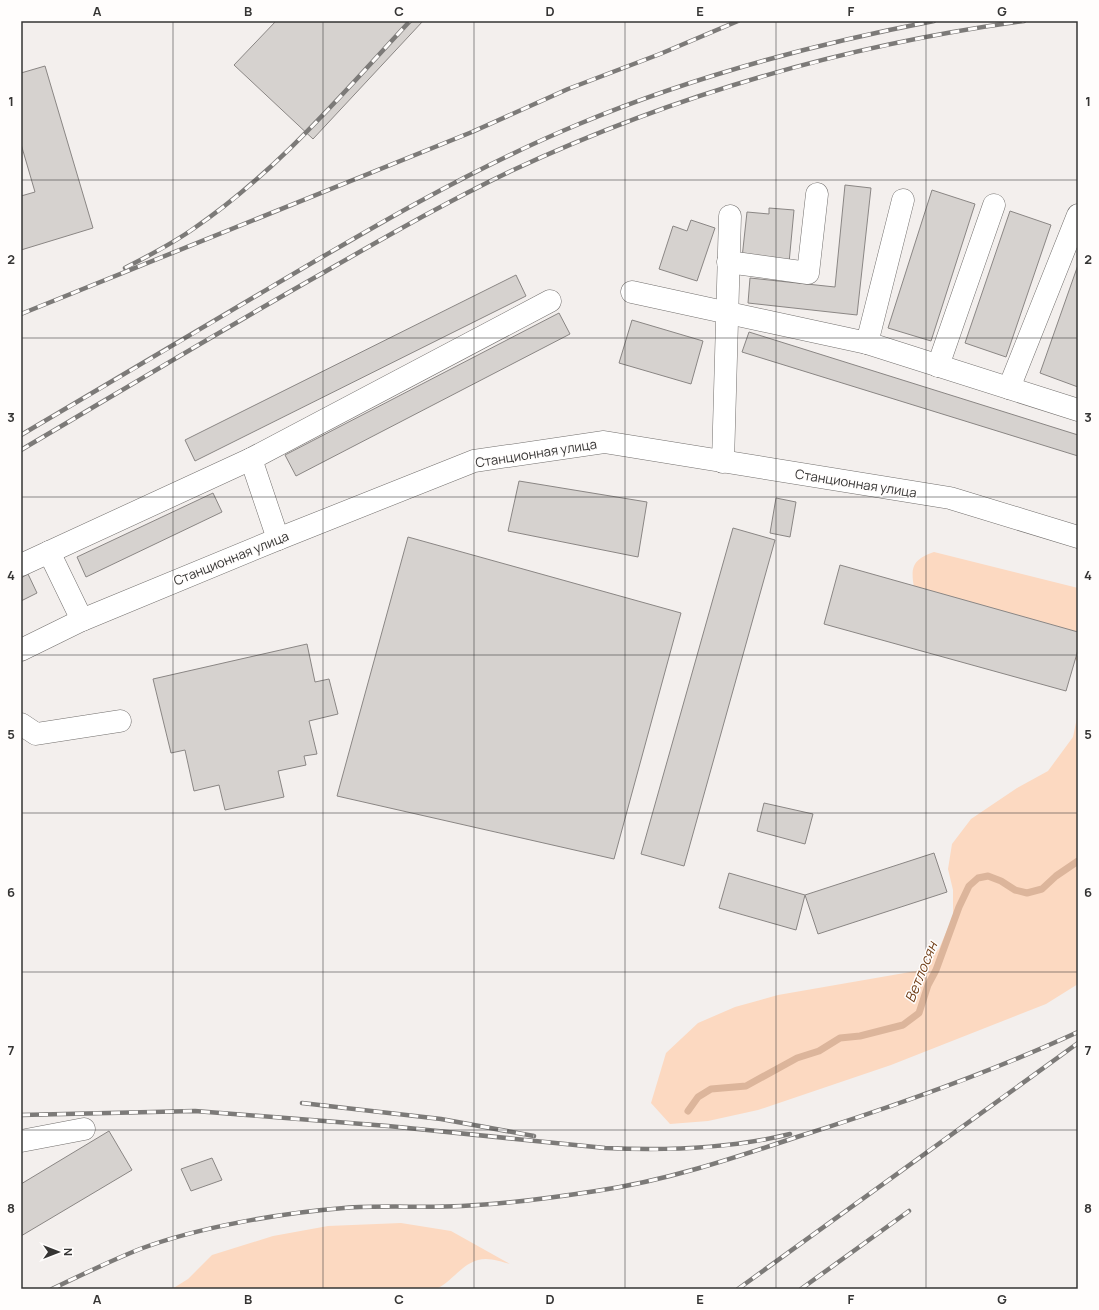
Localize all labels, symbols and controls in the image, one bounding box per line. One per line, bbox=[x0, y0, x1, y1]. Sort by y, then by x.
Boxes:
text: A bbox=[93, 2, 102, 20]
text: B bbox=[244, 2, 252, 20]
text: C bbox=[394, 2, 404, 20]
text: D bbox=[545, 2, 555, 20]
text: E bbox=[696, 2, 704, 20]
text: F bbox=[848, 2, 855, 20]
text: G bbox=[997, 2, 1007, 20]
text: 1 bbox=[8, 92, 14, 110]
text: 1 bbox=[1085, 92, 1091, 110]
text: 2 bbox=[7, 250, 15, 268]
text: 2 bbox=[1084, 250, 1092, 268]
text: 3 bbox=[7, 408, 15, 426]
text: 3 bbox=[1084, 408, 1092, 426]
street label: Станционная улица bbox=[474, 435, 598, 471]
street label: Станционная улица bbox=[794, 465, 918, 501]
street label: Станционная улица bbox=[171, 527, 291, 589]
text: 4 bbox=[7, 566, 15, 584]
text: 4 bbox=[1084, 566, 1092, 584]
text: 5 bbox=[7, 725, 15, 743]
text: 5 bbox=[1084, 725, 1092, 743]
text: 6 bbox=[7, 883, 15, 901]
text: 6 bbox=[1084, 883, 1092, 901]
water label: Ветлосян bbox=[900, 937, 942, 1005]
text: 7 bbox=[8, 1041, 15, 1059]
text: 7 bbox=[1085, 1041, 1092, 1059]
text: 8 bbox=[7, 1199, 15, 1217]
text: 8 bbox=[1084, 1199, 1092, 1217]
north arrow bbox=[38, 1232, 78, 1272]
text: N bbox=[61, 1248, 76, 1256]
text: A bbox=[93, 1290, 102, 1308]
text: B bbox=[244, 1290, 252, 1308]
text: C bbox=[394, 1290, 404, 1308]
text: D bbox=[545, 1290, 555, 1308]
text: E bbox=[696, 1290, 704, 1308]
text: F bbox=[848, 1290, 855, 1308]
text: G bbox=[997, 1290, 1007, 1308]

